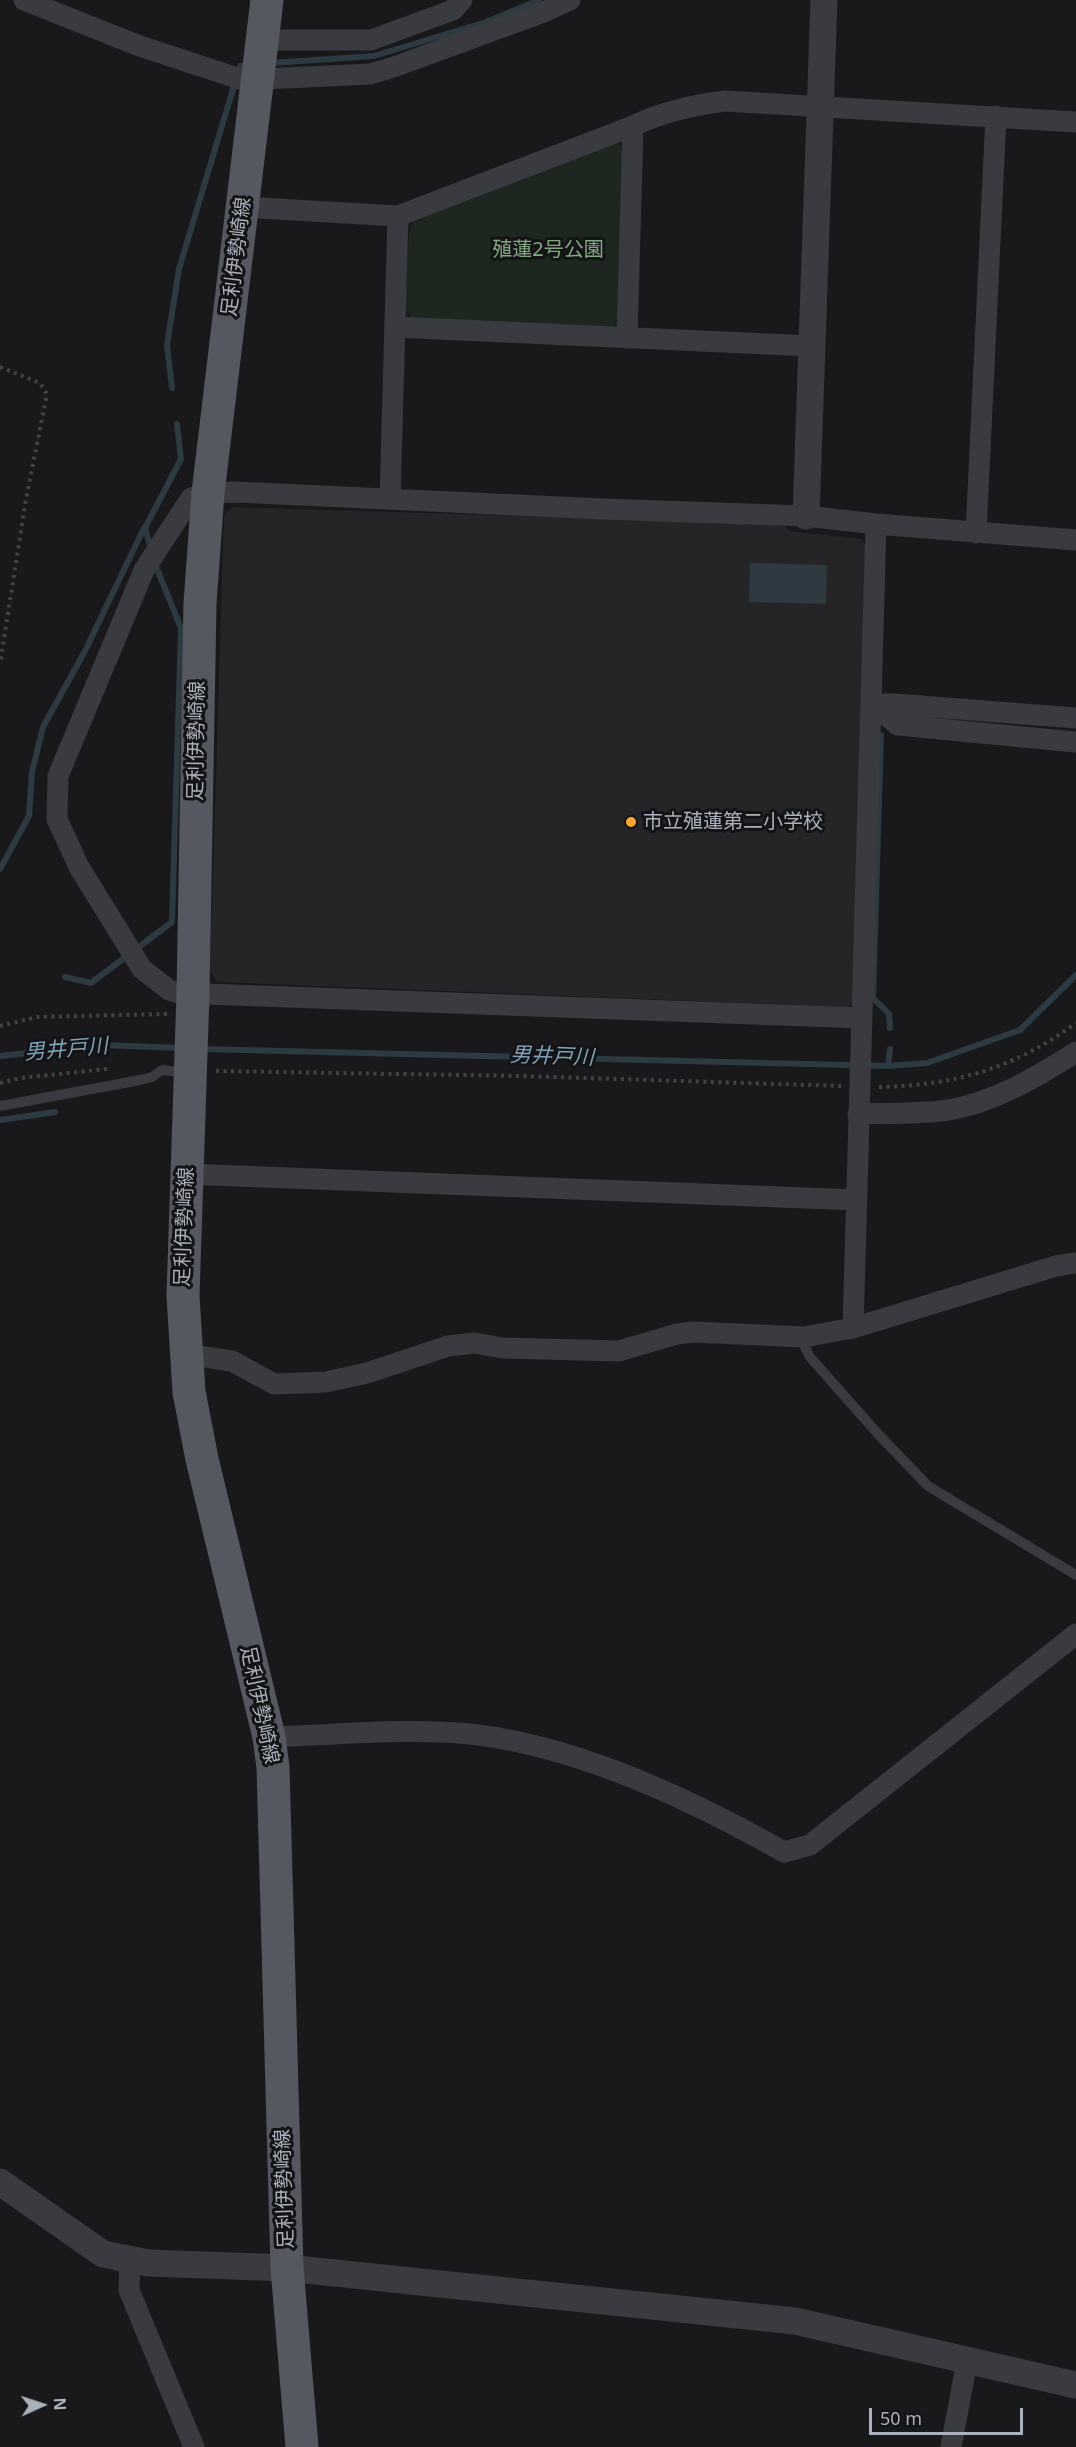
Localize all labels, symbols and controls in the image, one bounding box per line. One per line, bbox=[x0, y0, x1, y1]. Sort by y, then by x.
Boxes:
street label: 足利伊勢崎線 bbox=[218, 196, 256, 318]
park label: 殖蓮2号公園 bbox=[492, 238, 604, 262]
street label: 足利伊勢崎線 bbox=[184, 681, 210, 801]
place label: 市立殖蓮第二小学校 bbox=[643, 810, 823, 834]
marker: 市立殖蓮第二小学校 bbox=[624, 815, 638, 829]
water label: 男井戸川 bbox=[23, 1034, 109, 1066]
water label: 男井戸川 bbox=[510, 1043, 594, 1071]
street label: 足利伊勢崎線 bbox=[171, 1167, 199, 1287]
street label: 足利伊勢崎線 bbox=[235, 1644, 283, 1766]
street label: 足利伊勢崎線 bbox=[271, 2129, 299, 2249]
north arrow bbox=[12, 2375, 72, 2435]
scale bar bbox=[872, 2396, 1026, 2434]
text: N bbox=[49, 2397, 71, 2411]
text: 50 m bbox=[880, 2406, 922, 2430]

